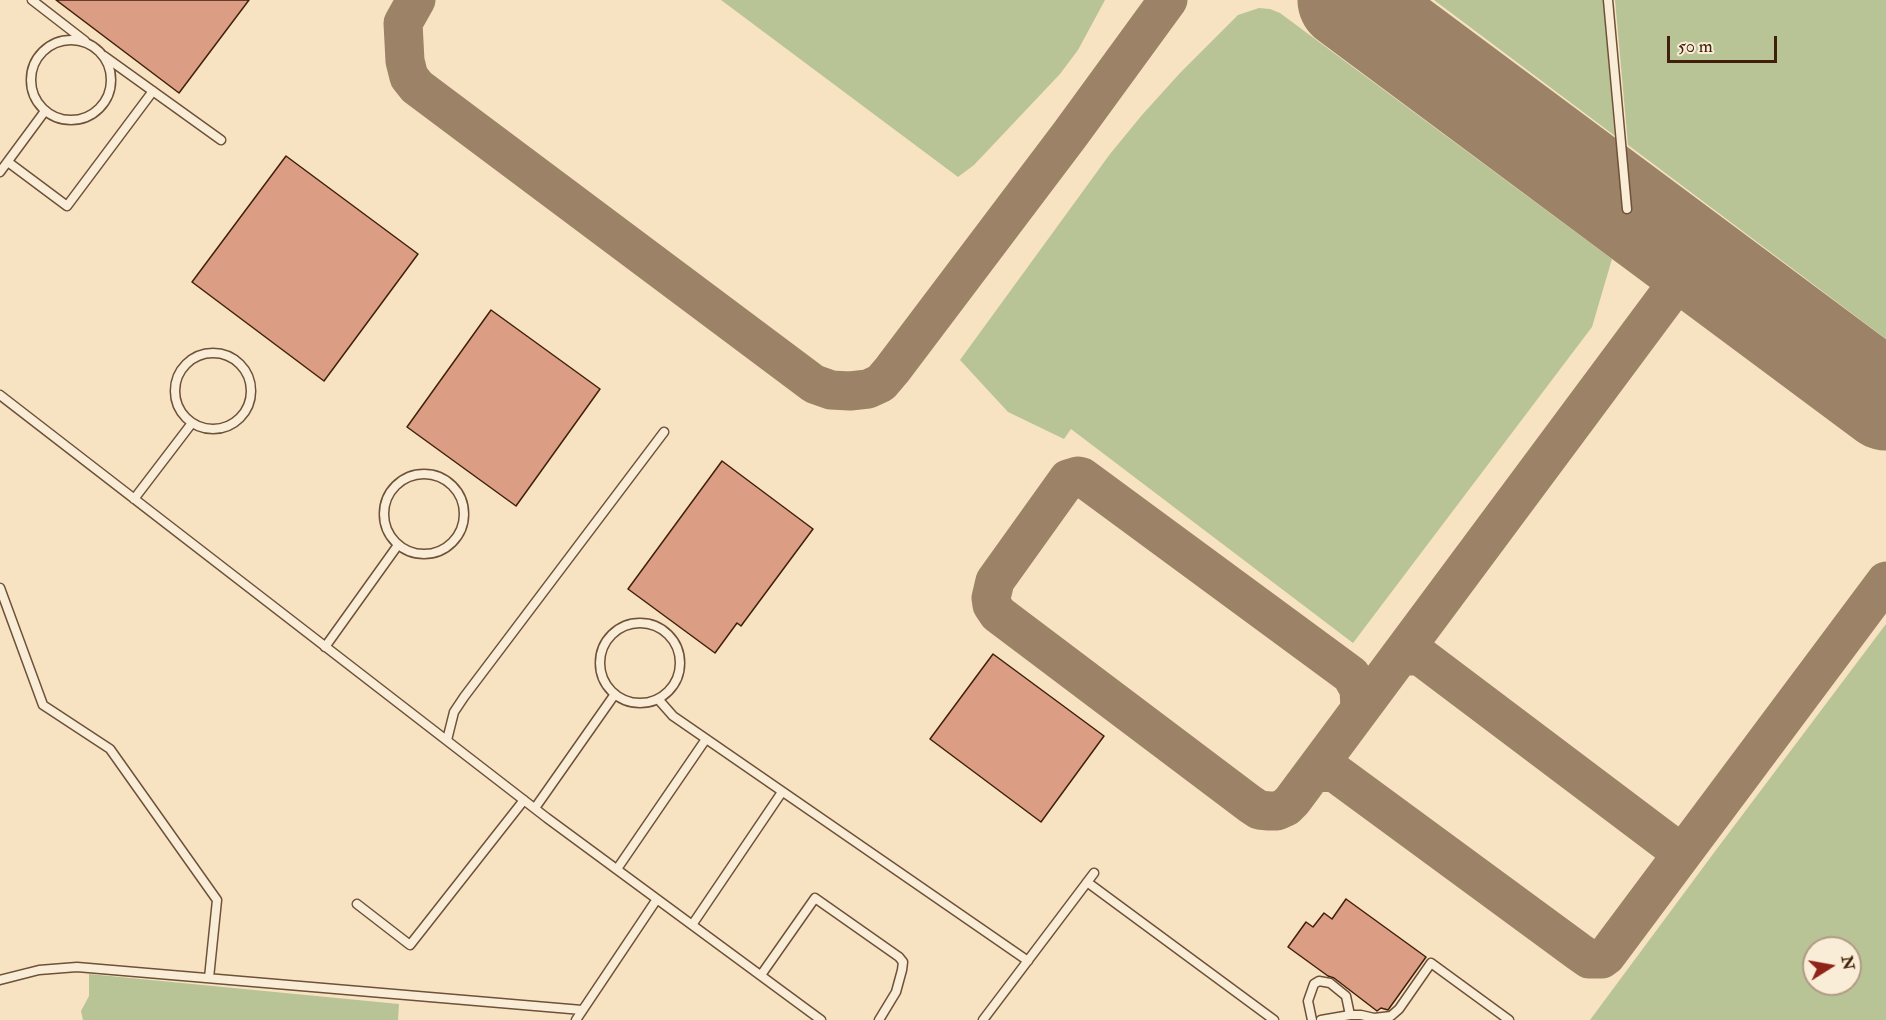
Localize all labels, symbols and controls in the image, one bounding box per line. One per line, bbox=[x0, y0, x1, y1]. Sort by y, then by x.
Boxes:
scale bar bbox=[1670, 24, 1780, 62]
text: 50 m bbox=[1678, 35, 1713, 58]
north arrow bbox=[1802, 936, 1862, 996]
text: N bbox=[1837, 954, 1859, 972]

